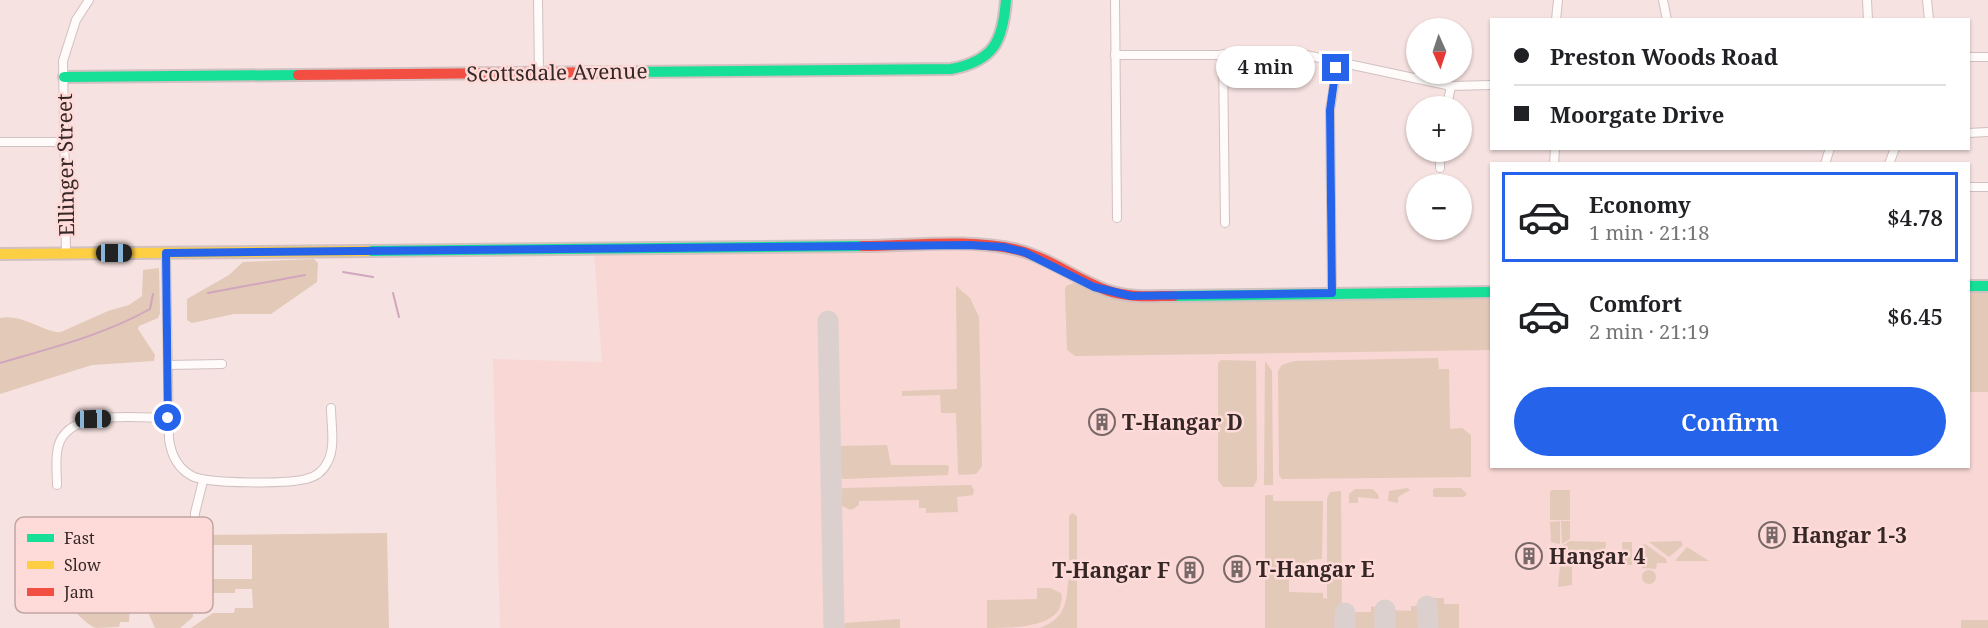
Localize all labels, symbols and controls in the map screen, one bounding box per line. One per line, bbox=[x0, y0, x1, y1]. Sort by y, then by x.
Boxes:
north arrow bbox=[1406, 18, 1472, 84]
map controls bbox=[1406, 18, 1472, 240]
text: Preston Woods Road bbox=[1550, 41, 1778, 71]
callout: 4 min bbox=[1216, 47, 1315, 89]
text: 4 min bbox=[1238, 53, 1293, 80]
route end bbox=[1322, 54, 1349, 81]
street label: Scottsdale Avenue bbox=[466, 56, 648, 88]
street label: Ellinger Street bbox=[50, 93, 80, 237]
button: + bbox=[1406, 96, 1472, 162]
text: Moorgate Drive bbox=[1550, 99, 1724, 129]
button: − bbox=[1406, 174, 1472, 240]
text: Economy bbox=[1589, 189, 1691, 219]
icon: car bbox=[1517, 190, 1571, 244]
text: $4.78 bbox=[1887, 202, 1943, 232]
text: 1 min · 21:18 bbox=[1589, 219, 1709, 246]
car bbox=[96, 244, 132, 262]
text: Comfort bbox=[1589, 288, 1682, 318]
icon: car bbox=[1517, 289, 1571, 343]
text: $6.45 bbox=[1887, 301, 1943, 331]
text: 2 min · 21:19 bbox=[1589, 318, 1709, 345]
button: Confirm bbox=[1514, 387, 1946, 456]
route start bbox=[154, 404, 181, 431]
building icon: T-Hangar D bbox=[1087, 407, 1117, 437]
place label: T-Hangar D bbox=[1122, 408, 1243, 436]
car bbox=[75, 410, 111, 428]
legend bbox=[15, 517, 213, 613]
building icon: Hangar 1-3 bbox=[1757, 520, 1787, 550]
place label: Hangar 1-3 bbox=[1792, 521, 1907, 549]
text: Fast bbox=[64, 527, 95, 549]
building icon: Hangar 4 bbox=[1514, 541, 1544, 571]
place label: Hangar 4 bbox=[1549, 542, 1646, 570]
text: Slow bbox=[64, 554, 101, 576]
building icon: T-Hangar E bbox=[1222, 554, 1252, 584]
building icon: T-Hangar F bbox=[1175, 555, 1205, 585]
place label: T-Hangar E bbox=[1256, 555, 1375, 583]
place label: T-Hangar F bbox=[1052, 556, 1170, 584]
text: Jam bbox=[63, 581, 94, 603]

